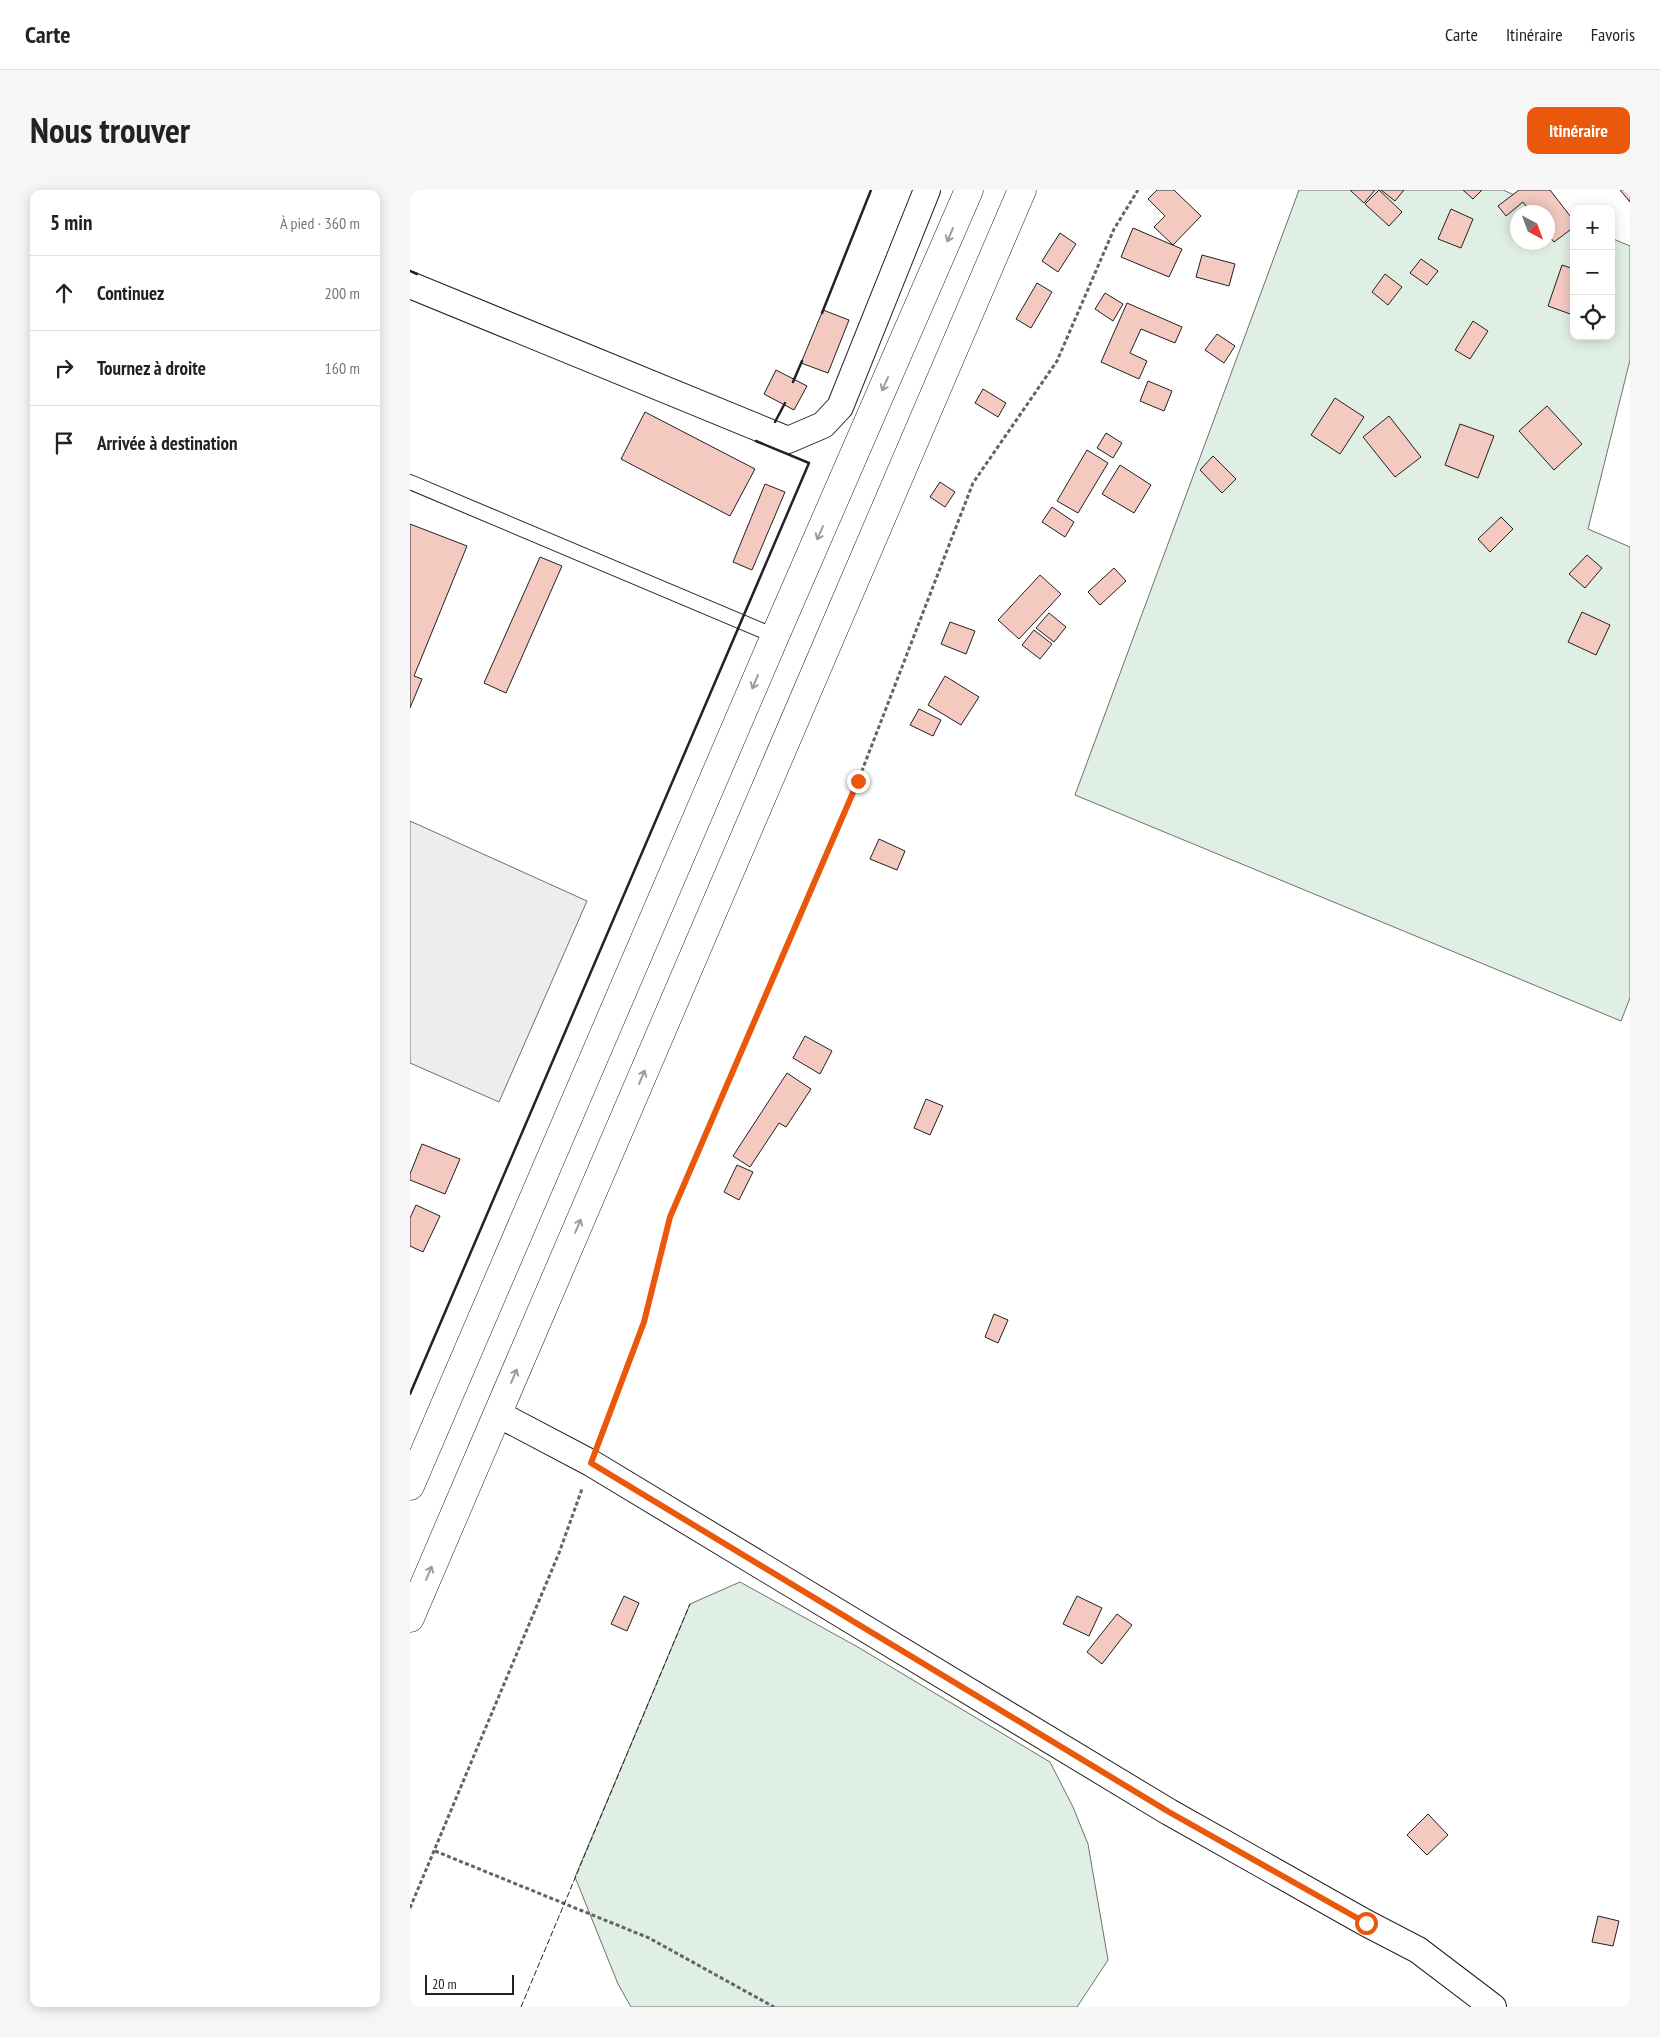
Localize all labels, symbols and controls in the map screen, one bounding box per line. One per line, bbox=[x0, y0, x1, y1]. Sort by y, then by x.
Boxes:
text: Carte bbox=[25, 19, 71, 50]
text: Carte bbox=[1445, 23, 1478, 46]
text: Itinéraire bbox=[1506, 23, 1563, 46]
text: Favoris bbox=[1591, 23, 1635, 46]
text: Nous trouver bbox=[30, 107, 190, 153]
button: Itinéraire bbox=[1527, 107, 1630, 154]
north arrow bbox=[1510, 205, 1555, 250]
map controls bbox=[1570, 205, 1615, 340]
button: + bbox=[1570, 205, 1615, 250]
text: 5 min bbox=[50, 209, 92, 236]
text: À pied · 360 m bbox=[280, 213, 360, 233]
one-way arrow bbox=[945, 227, 954, 242]
button: − bbox=[1570, 250, 1615, 295]
icon: ahead bbox=[50, 279, 78, 307]
text: Continuez bbox=[97, 281, 164, 305]
text: 200 m bbox=[325, 283, 360, 303]
button: locate bbox=[1570, 295, 1615, 340]
icon: right bbox=[50, 354, 78, 382]
text: Tournez à droite bbox=[97, 356, 206, 380]
text: 160 m bbox=[325, 358, 360, 378]
one-way arrow bbox=[880, 376, 890, 391]
icon: arrive bbox=[50, 429, 78, 457]
text: Arrivée à destination bbox=[97, 431, 238, 455]
one-way arrow bbox=[815, 525, 825, 540]
one-way arrow bbox=[750, 674, 760, 689]
route end bbox=[847, 770, 870, 793]
one-way arrow bbox=[638, 1070, 648, 1085]
one-way arrow bbox=[574, 1219, 584, 1234]
one-way arrow bbox=[510, 1368, 519, 1384]
one-way arrow bbox=[425, 1566, 435, 1581]
route start bbox=[1355, 1912, 1378, 1935]
scale bar bbox=[425, 1972, 514, 1995]
text: 20 m bbox=[432, 1975, 457, 1993]

